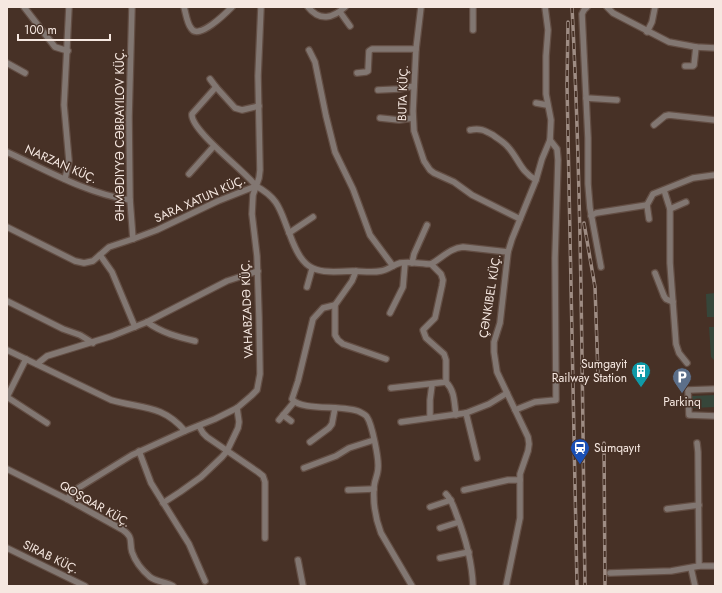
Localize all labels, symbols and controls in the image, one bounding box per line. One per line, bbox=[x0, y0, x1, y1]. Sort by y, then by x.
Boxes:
scale bar bbox=[18, 16, 110, 42]
text: 100 m bbox=[24, 21, 57, 39]
street label: ƏHMƏDIYYƏ CƏBRAYILOV KÜÇ. bbox=[111, 48, 129, 222]
street label: BUTA KÜÇ. bbox=[393, 65, 413, 121]
street label: NARZAN KÜÇ. bbox=[22, 140, 100, 188]
street label: SARA XATUN KÜÇ. bbox=[151, 171, 249, 227]
street label: ÇƏNKIBEL KÜÇ. bbox=[474, 253, 506, 339]
street label: VAHABZADƏ KÜÇ. bbox=[236, 259, 258, 359]
place label: Sumgayit Railway Station bbox=[552, 355, 627, 387]
building icon: Sumgayit Railway Station bbox=[630, 360, 652, 388]
parking icon: Parkinq bbox=[671, 366, 693, 394]
place label: Parkinq bbox=[663, 393, 701, 411]
station icon: Sumqayıt bbox=[569, 437, 591, 465]
place label: Sumqayıt bbox=[594, 439, 640, 457]
street label: QOŞQAR KÜÇ. bbox=[56, 476, 134, 532]
street label: SIRAB KÜÇ. bbox=[20, 536, 82, 578]

